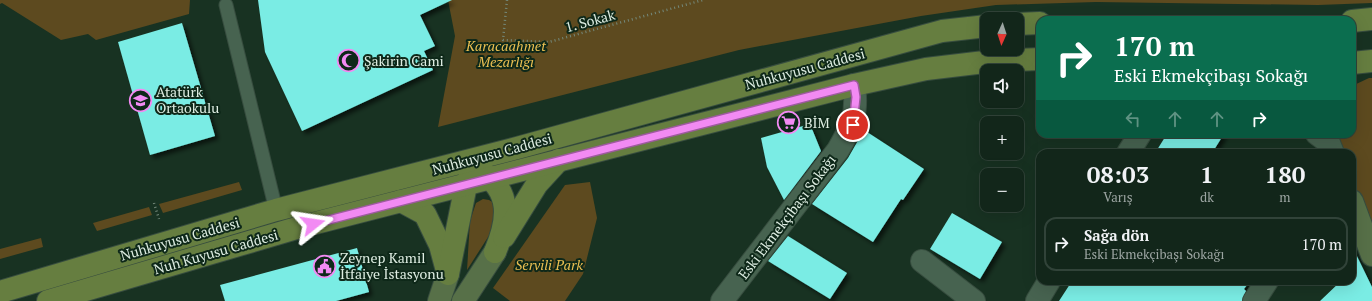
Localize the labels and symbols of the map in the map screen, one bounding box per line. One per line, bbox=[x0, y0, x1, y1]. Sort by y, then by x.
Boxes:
street label: 1. Sokak bbox=[563, 5, 618, 36]
north arrow bbox=[980, 12, 1024, 56]
park label: Karacaahmet Mezarlığı bbox=[465, 36, 546, 71]
street label: Nuhkuyusu Caddesi bbox=[743, 43, 867, 94]
mosque icon: Şakirin Cami bbox=[336, 48, 362, 74]
place label: Şakirin Cami bbox=[364, 51, 444, 70]
place label: Atatürk Ortaokulu bbox=[156, 82, 219, 117]
school or university icon: Atatürk Ortaokulu bbox=[128, 87, 154, 113]
pin bbox=[836, 108, 870, 142]
supermarket icon: BİM bbox=[775, 110, 801, 136]
place label: BİM bbox=[804, 113, 830, 132]
street label: Nuhkuyusu Caddesi bbox=[430, 128, 554, 179]
street label: Eski Ekmekçibaşı Sokağı bbox=[734, 151, 840, 283]
position arrow bbox=[292, 203, 334, 245]
street label: Nuhkuyusu Caddesi bbox=[118, 212, 242, 265]
street label: Nuh Kuyusu Caddesi bbox=[151, 225, 280, 278]
place label: Zeynep Kamil İtfaiye İstasyonu bbox=[340, 248, 444, 283]
public building icon: Zeynep Kamil İtfaiye İstasyonu bbox=[312, 253, 338, 279]
park label: Servili Park bbox=[515, 255, 583, 274]

